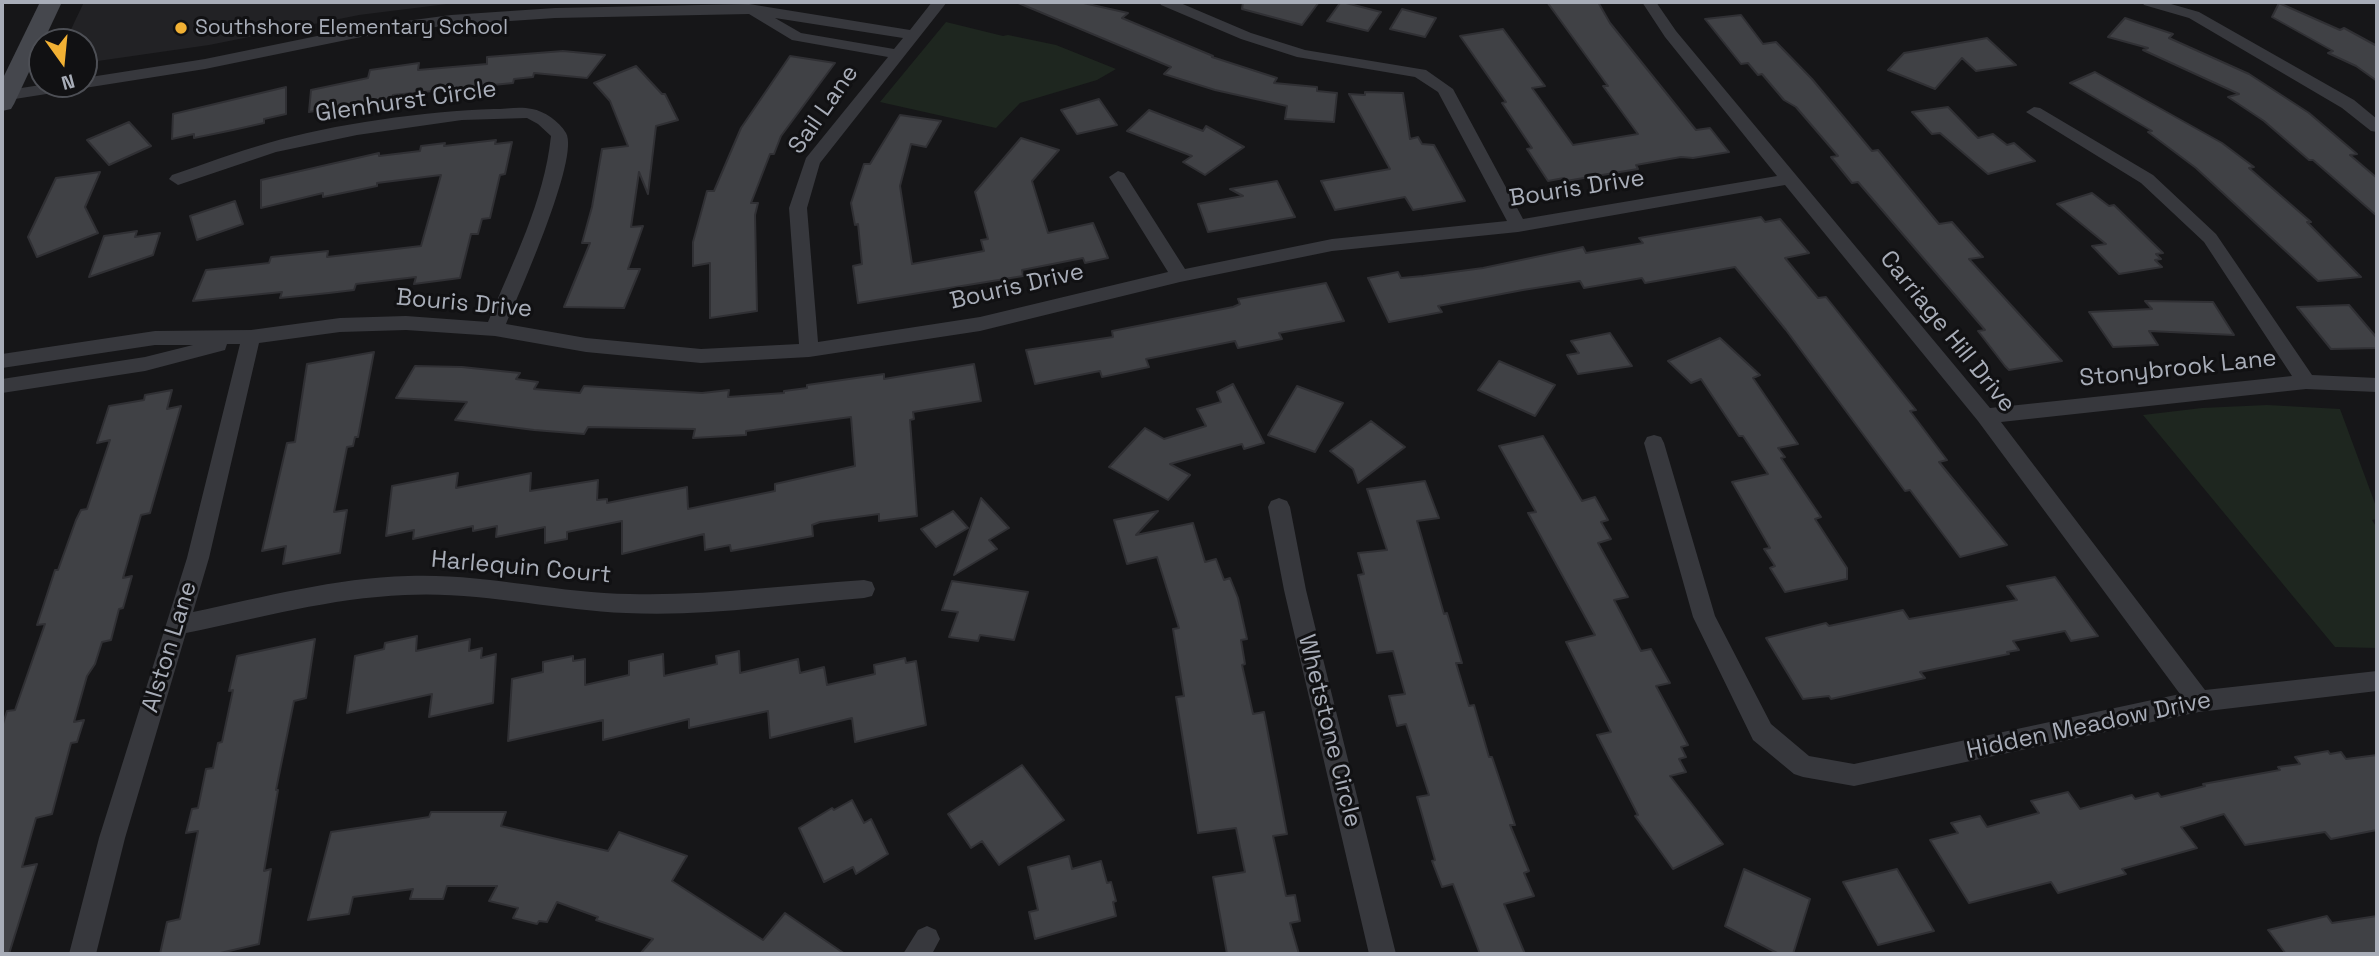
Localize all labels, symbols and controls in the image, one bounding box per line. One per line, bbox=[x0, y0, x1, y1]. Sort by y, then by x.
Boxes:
place label: Southshore Elementary School bbox=[195, 15, 508, 41]
marker: Southshore Elementary School bbox=[173, 20, 189, 36]
north arrow bbox=[28, 28, 98, 98]
street label: Sail Lane bbox=[783, 60, 865, 160]
text: N bbox=[59, 68, 77, 96]
street label: Glenhurst Circle bbox=[314, 75, 498, 129]
street label: Bouris Drive bbox=[1507, 164, 1647, 214]
street label: Carriage Hill Drive bbox=[1873, 245, 2021, 419]
street label: Bouris Drive bbox=[947, 258, 1087, 316]
street label: Bouris Drive bbox=[395, 284, 533, 324]
street label: Stonybrook Lane bbox=[2078, 344, 2278, 394]
street label: Harlequin Court bbox=[430, 546, 612, 590]
street label: Alston Lane bbox=[136, 578, 204, 716]
street label: Whetstone Circle bbox=[1291, 632, 1367, 830]
street label: Hidden Meadow Drive bbox=[1964, 686, 2214, 766]

